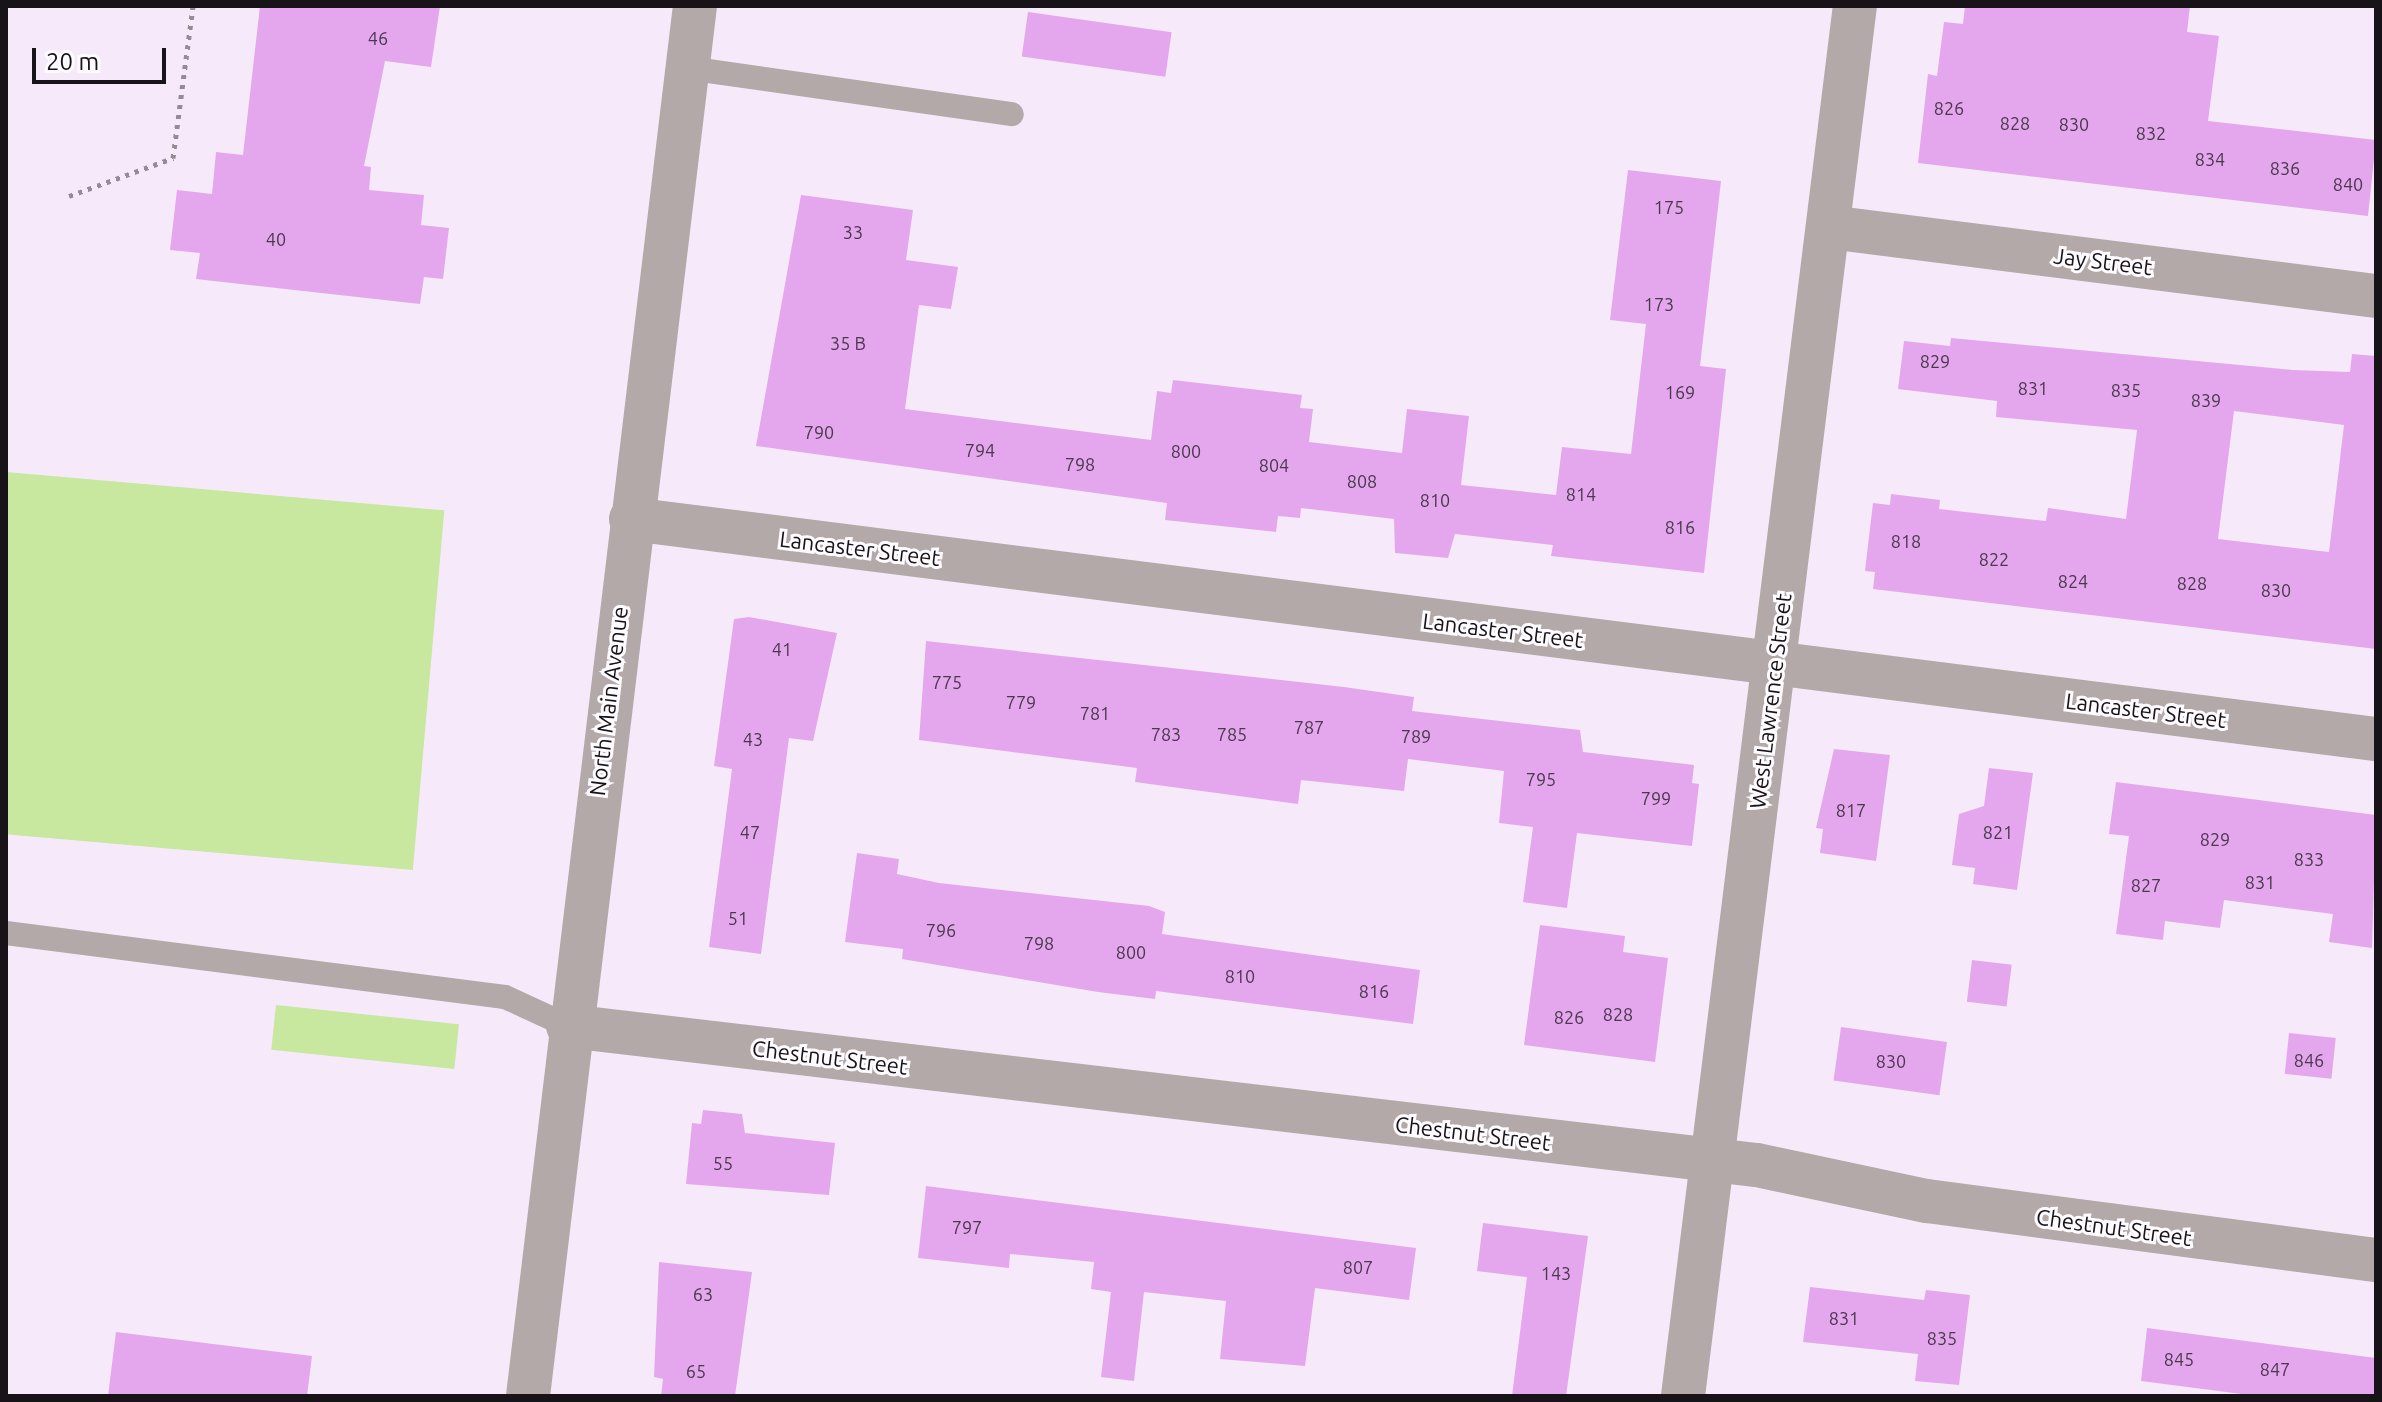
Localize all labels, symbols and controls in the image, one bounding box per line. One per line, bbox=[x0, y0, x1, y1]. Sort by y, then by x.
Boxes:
house number: 46 bbox=[368, 27, 388, 49]
scale bar bbox=[36, 32, 170, 82]
text: 20 m bbox=[46, 48, 99, 75]
house number: 826 bbox=[1934, 97, 1964, 119]
house number: 828 bbox=[2000, 112, 2030, 134]
house number: 830 bbox=[2059, 113, 2089, 135]
house number: 832 bbox=[2136, 122, 2166, 144]
house number: 834 bbox=[2195, 148, 2225, 170]
house number: 836 bbox=[2270, 157, 2300, 179]
house number: 840 bbox=[2333, 173, 2363, 195]
house number: 175 bbox=[1654, 196, 1684, 218]
house number: 33 bbox=[843, 221, 863, 243]
house number: 40 bbox=[266, 228, 286, 250]
street label: Jay Street bbox=[2052, 242, 2154, 280]
house number: 173 bbox=[1644, 293, 1674, 315]
house number: 35 B bbox=[830, 332, 866, 354]
house number: 829 bbox=[1920, 350, 1950, 372]
house number: 831 bbox=[2018, 377, 2048, 399]
house number: 835 bbox=[2111, 379, 2141, 401]
house number: 169 bbox=[1665, 381, 1695, 403]
house number: 839 bbox=[2191, 389, 2221, 411]
house number: 790 bbox=[804, 421, 834, 443]
house number: 794 bbox=[965, 439, 995, 461]
house number: 800 bbox=[1171, 440, 1201, 462]
house number: 798 bbox=[1065, 453, 1095, 475]
house number: 804 bbox=[1259, 454, 1289, 476]
house number: 808 bbox=[1347, 470, 1377, 492]
house number: 814 bbox=[1566, 483, 1596, 505]
house number: 810 bbox=[1420, 489, 1450, 511]
house number: 816 bbox=[1665, 516, 1695, 538]
street label: Lancaster Street bbox=[778, 525, 942, 571]
house number: 818 bbox=[1891, 530, 1921, 552]
house number: 822 bbox=[1979, 548, 2009, 570]
house number: 824 bbox=[2058, 570, 2088, 592]
house number: 828 bbox=[2177, 572, 2207, 594]
house number: 830 bbox=[2261, 579, 2291, 601]
street label: West Lawrence Street bbox=[1744, 592, 1796, 810]
street label: North Main Avenue bbox=[583, 605, 633, 797]
street label: Lancaster Street bbox=[1421, 607, 1585, 653]
house number: 41 bbox=[772, 638, 792, 660]
house number: 775 bbox=[932, 671, 962, 693]
street label: Lancaster Street bbox=[2064, 687, 2228, 733]
house number: 779 bbox=[1006, 691, 1036, 713]
house number: 781 bbox=[1080, 702, 1110, 724]
house number: 787 bbox=[1294, 716, 1324, 738]
house number: 783 bbox=[1151, 723, 1181, 745]
house number: 785 bbox=[1217, 723, 1247, 745]
house number: 789 bbox=[1401, 725, 1431, 747]
house number: 43 bbox=[743, 728, 763, 750]
house number: 795 bbox=[1526, 768, 1556, 790]
house number: 799 bbox=[1641, 787, 1671, 809]
house number: 817 bbox=[1836, 799, 1866, 821]
house number: 47 bbox=[740, 821, 760, 843]
house number: 821 bbox=[1983, 821, 2013, 843]
house number: 829 bbox=[2200, 828, 2230, 850]
house number: 833 bbox=[2294, 848, 2324, 870]
house number: 831 bbox=[2245, 871, 2275, 893]
house number: 827 bbox=[2131, 874, 2161, 896]
house number: 51 bbox=[728, 907, 748, 929]
house number: 796 bbox=[926, 919, 956, 941]
house number: 798 bbox=[1024, 932, 1054, 954]
house number: 800 bbox=[1116, 941, 1146, 963]
house number: 810 bbox=[1225, 965, 1255, 987]
house number: 816 bbox=[1359, 980, 1389, 1002]
house number: 828 bbox=[1603, 1003, 1633, 1025]
house number: 826 bbox=[1554, 1006, 1584, 1028]
street label: Chestnut Street bbox=[751, 1034, 909, 1080]
house number: 846 bbox=[2294, 1049, 2324, 1071]
house number: 830 bbox=[1876, 1050, 1906, 1072]
street label: Chestnut Street bbox=[1394, 1110, 1552, 1156]
house number: 55 bbox=[713, 1152, 733, 1174]
street label: Chestnut Street bbox=[2035, 1203, 2193, 1251]
house number: 797 bbox=[952, 1216, 982, 1238]
house number: 807 bbox=[1343, 1256, 1373, 1278]
house number: 143 bbox=[1541, 1262, 1571, 1284]
house number: 63 bbox=[693, 1283, 713, 1305]
house number: 831 bbox=[1829, 1307, 1859, 1329]
house number: 835 bbox=[1927, 1327, 1957, 1349]
house number: 845 bbox=[2164, 1348, 2194, 1370]
house number: 847 bbox=[2260, 1358, 2290, 1380]
house number: 65 bbox=[686, 1360, 706, 1382]

